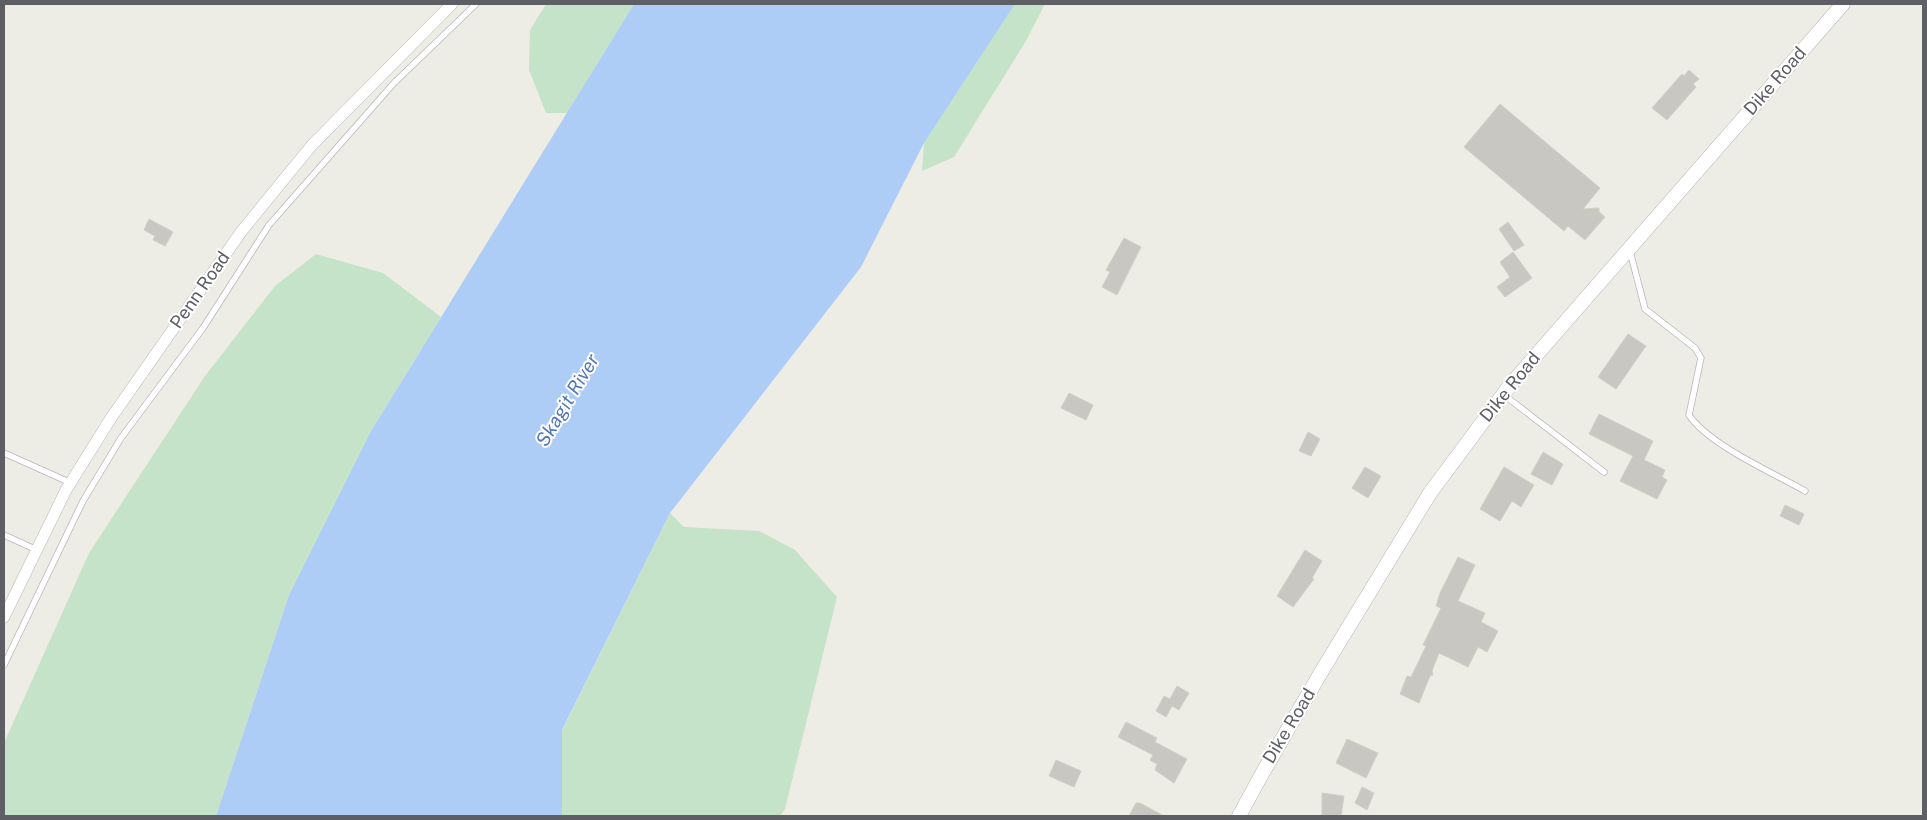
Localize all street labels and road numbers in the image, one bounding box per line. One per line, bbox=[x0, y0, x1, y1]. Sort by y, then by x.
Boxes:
street label: Dike Road bbox=[1739, 42, 1810, 119]
street label: Penn Road bbox=[165, 247, 234, 332]
street label: Dike Road bbox=[1475, 348, 1544, 426]
street label: Dike Road bbox=[1258, 684, 1319, 767]

